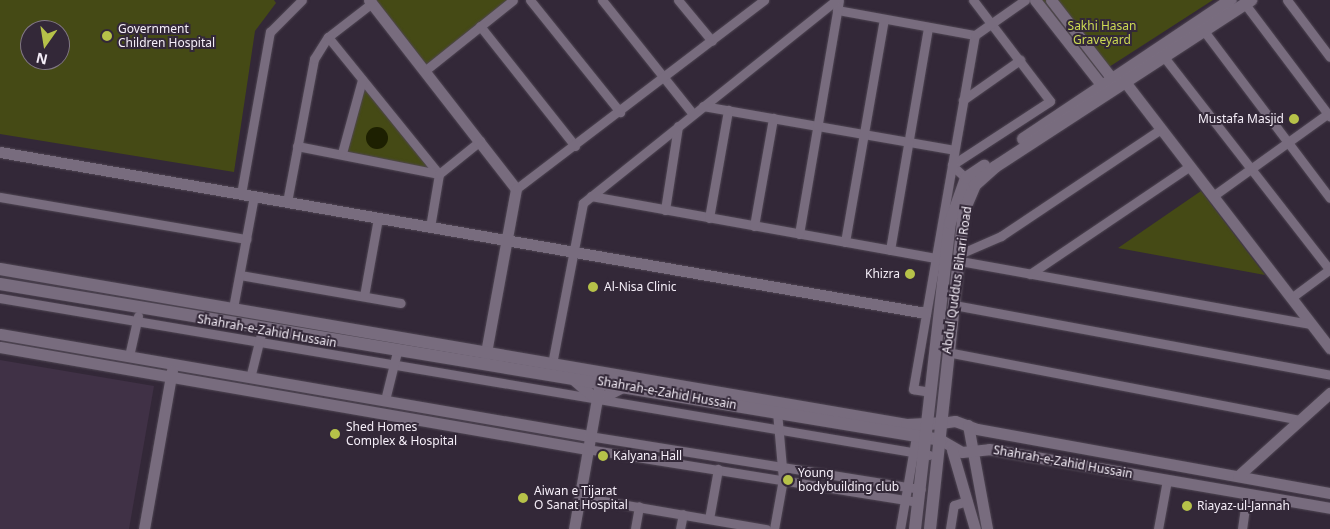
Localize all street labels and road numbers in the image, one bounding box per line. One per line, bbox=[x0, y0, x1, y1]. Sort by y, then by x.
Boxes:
street label: Abdul Quddus Bihari Road bbox=[940, 205, 974, 355]
street label: Shahrah-e-Zahid Hussain bbox=[196, 312, 338, 350]
street label: Shahrah-e-Zahid Hussain bbox=[596, 374, 738, 412]
street label: Shahrah-e-Zahid Hussain bbox=[992, 443, 1134, 481]

